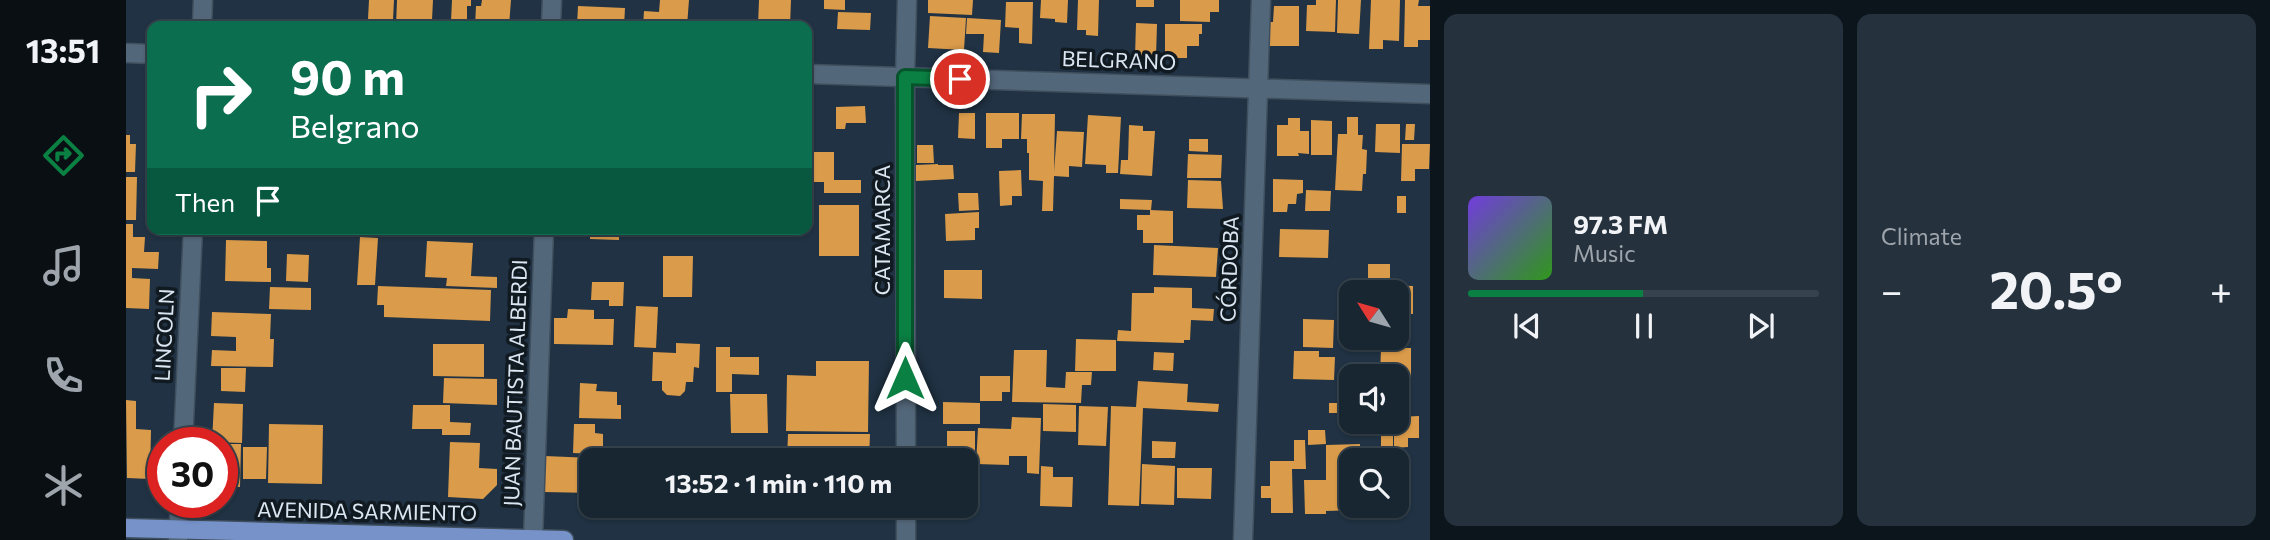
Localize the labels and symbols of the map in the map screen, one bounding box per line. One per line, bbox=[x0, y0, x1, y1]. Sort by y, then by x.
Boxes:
street label: BELGRANO bbox=[1061, 45, 1177, 74]
pin bbox=[930, 49, 990, 109]
street label: CATAMARCA bbox=[869, 165, 894, 295]
street label: CÓRDOBA bbox=[1214, 215, 1243, 322]
street label: JUAN BAUTISTA ALBERDI bbox=[498, 259, 531, 507]
north arrow bbox=[1339, 280, 1409, 350]
street label: LINCOLN bbox=[149, 288, 178, 382]
position arrow bbox=[868, 341, 942, 415]
speed limit sign: 30 bbox=[147, 427, 238, 518]
street label: AVENIDA SARMIENTO bbox=[257, 496, 477, 525]

